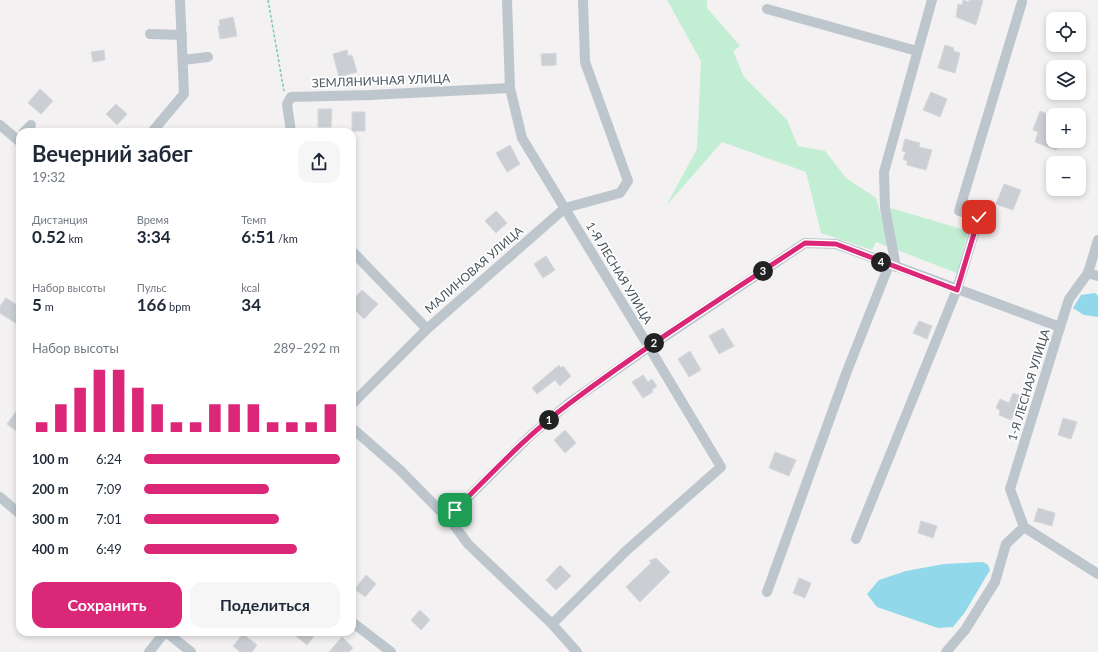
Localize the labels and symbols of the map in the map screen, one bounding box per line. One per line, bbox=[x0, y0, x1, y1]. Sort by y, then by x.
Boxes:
street label: ЗЕМЛЯНИЧНАЯ УЛИЦА bbox=[312, 71, 451, 90]
pin bbox=[962, 200, 996, 234]
street label: 1-Я ЛЕСНАЯ УЛИЦА bbox=[583, 219, 656, 327]
street label: МАЛИНОВАЯ УЛИЦА bbox=[422, 222, 526, 316]
pin: 4 bbox=[871, 252, 891, 272]
pin: 3 bbox=[753, 261, 773, 281]
street label: 1-Я ЛЕСНАЯ УЛИЦА bbox=[1004, 326, 1053, 443]
pin: 2 bbox=[644, 333, 664, 353]
pin: 1 bbox=[539, 410, 559, 430]
pin bbox=[438, 493, 472, 527]

